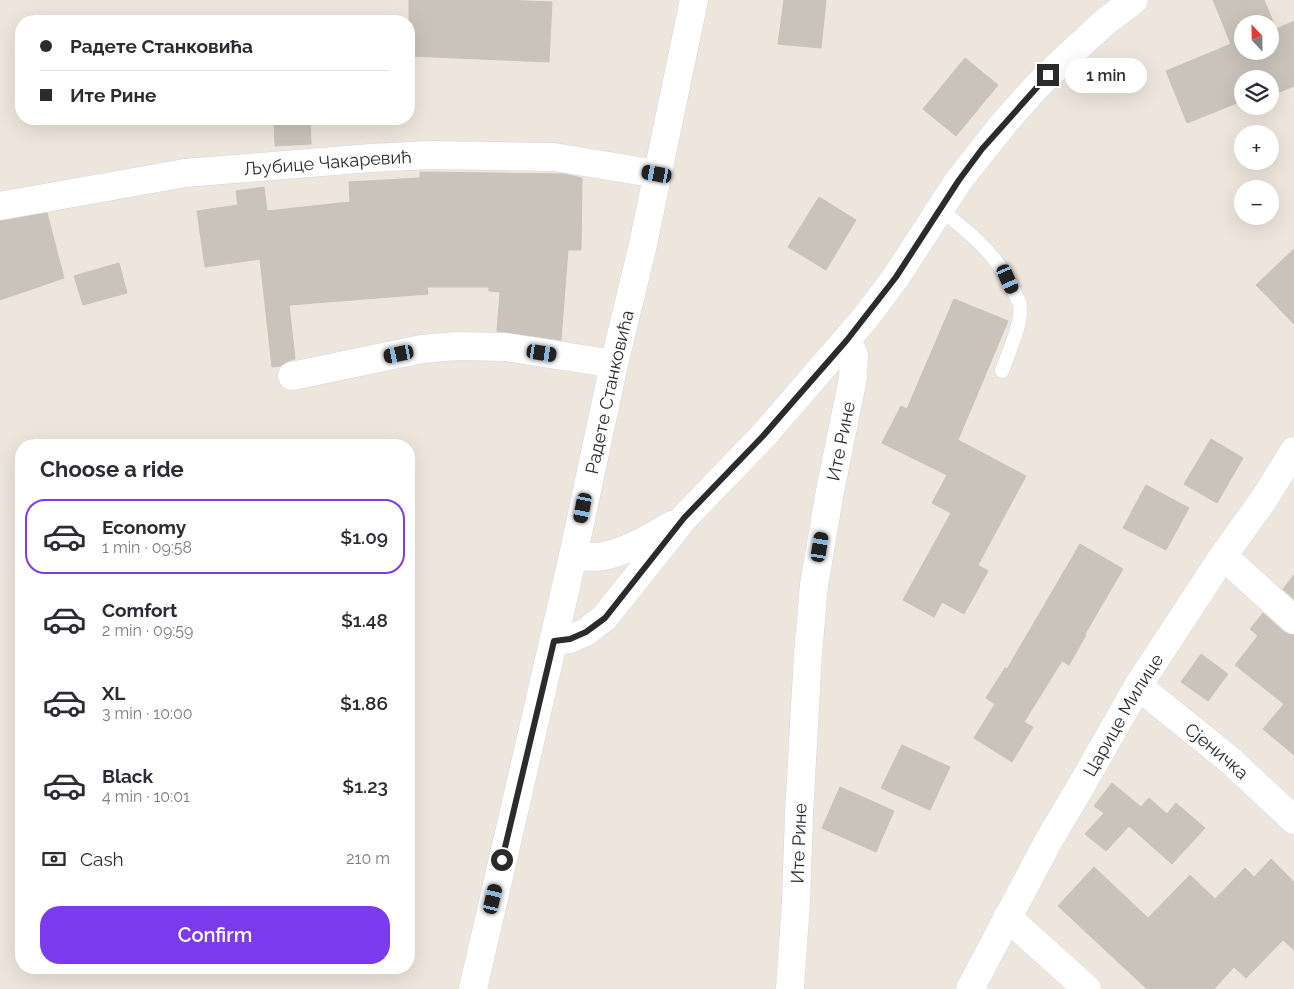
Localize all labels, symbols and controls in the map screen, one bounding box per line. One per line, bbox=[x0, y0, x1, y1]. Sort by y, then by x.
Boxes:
north arrow bbox=[1234, 15, 1279, 60]
map controls bbox=[1234, 15, 1279, 225]
text: Радете Станковића bbox=[70, 35, 253, 57]
callout: 1 min bbox=[1066, 58, 1148, 92]
route end bbox=[1037, 64, 1059, 86]
text: 1 min bbox=[1086, 66, 1126, 85]
button: layers bbox=[1234, 70, 1279, 115]
text: Ите Рине bbox=[70, 84, 156, 106]
button: + bbox=[1234, 125, 1279, 170]
street label: Љубице Чакаревић bbox=[243, 145, 412, 179]
car bbox=[640, 164, 673, 184]
button: − bbox=[1234, 180, 1279, 225]
car bbox=[995, 262, 1020, 296]
street label: Радете Станковића bbox=[580, 308, 637, 476]
car bbox=[526, 343, 557, 363]
car bbox=[382, 344, 415, 364]
street label: Ите Рине bbox=[822, 399, 859, 483]
text: Choose a ride bbox=[40, 456, 184, 482]
car bbox=[572, 492, 593, 524]
icon: car bbox=[42, 514, 87, 559]
text: Economy bbox=[102, 516, 186, 538]
text: $1.09 bbox=[340, 526, 388, 548]
car bbox=[810, 531, 829, 563]
text: 1 min · 09:58 bbox=[102, 538, 192, 557]
icon: car bbox=[42, 597, 87, 642]
text: Comfort bbox=[102, 599, 177, 621]
text: $1.48 bbox=[341, 609, 388, 631]
text: 2 min · 09:59 bbox=[102, 621, 193, 640]
street label: Царице Милице bbox=[1078, 649, 1167, 780]
icon: car bbox=[42, 680, 87, 725]
text: XL bbox=[102, 682, 125, 704]
text: $1.86 bbox=[340, 692, 388, 714]
text: 3 min · 10:00 bbox=[102, 704, 193, 723]
street label: Сјеничка bbox=[1181, 718, 1253, 783]
icon: car bbox=[42, 763, 87, 808]
text: Black bbox=[102, 765, 153, 787]
text: $1.23 bbox=[342, 775, 388, 797]
text: 4 min · 10:01 bbox=[102, 787, 190, 806]
street label: Ите Рине bbox=[786, 802, 810, 884]
icon: cash bbox=[40, 845, 68, 873]
text: Cash bbox=[80, 848, 124, 870]
text: 210 m bbox=[346, 849, 390, 868]
route start bbox=[491, 849, 513, 871]
car bbox=[482, 883, 503, 915]
button: Confirm bbox=[40, 906, 390, 964]

